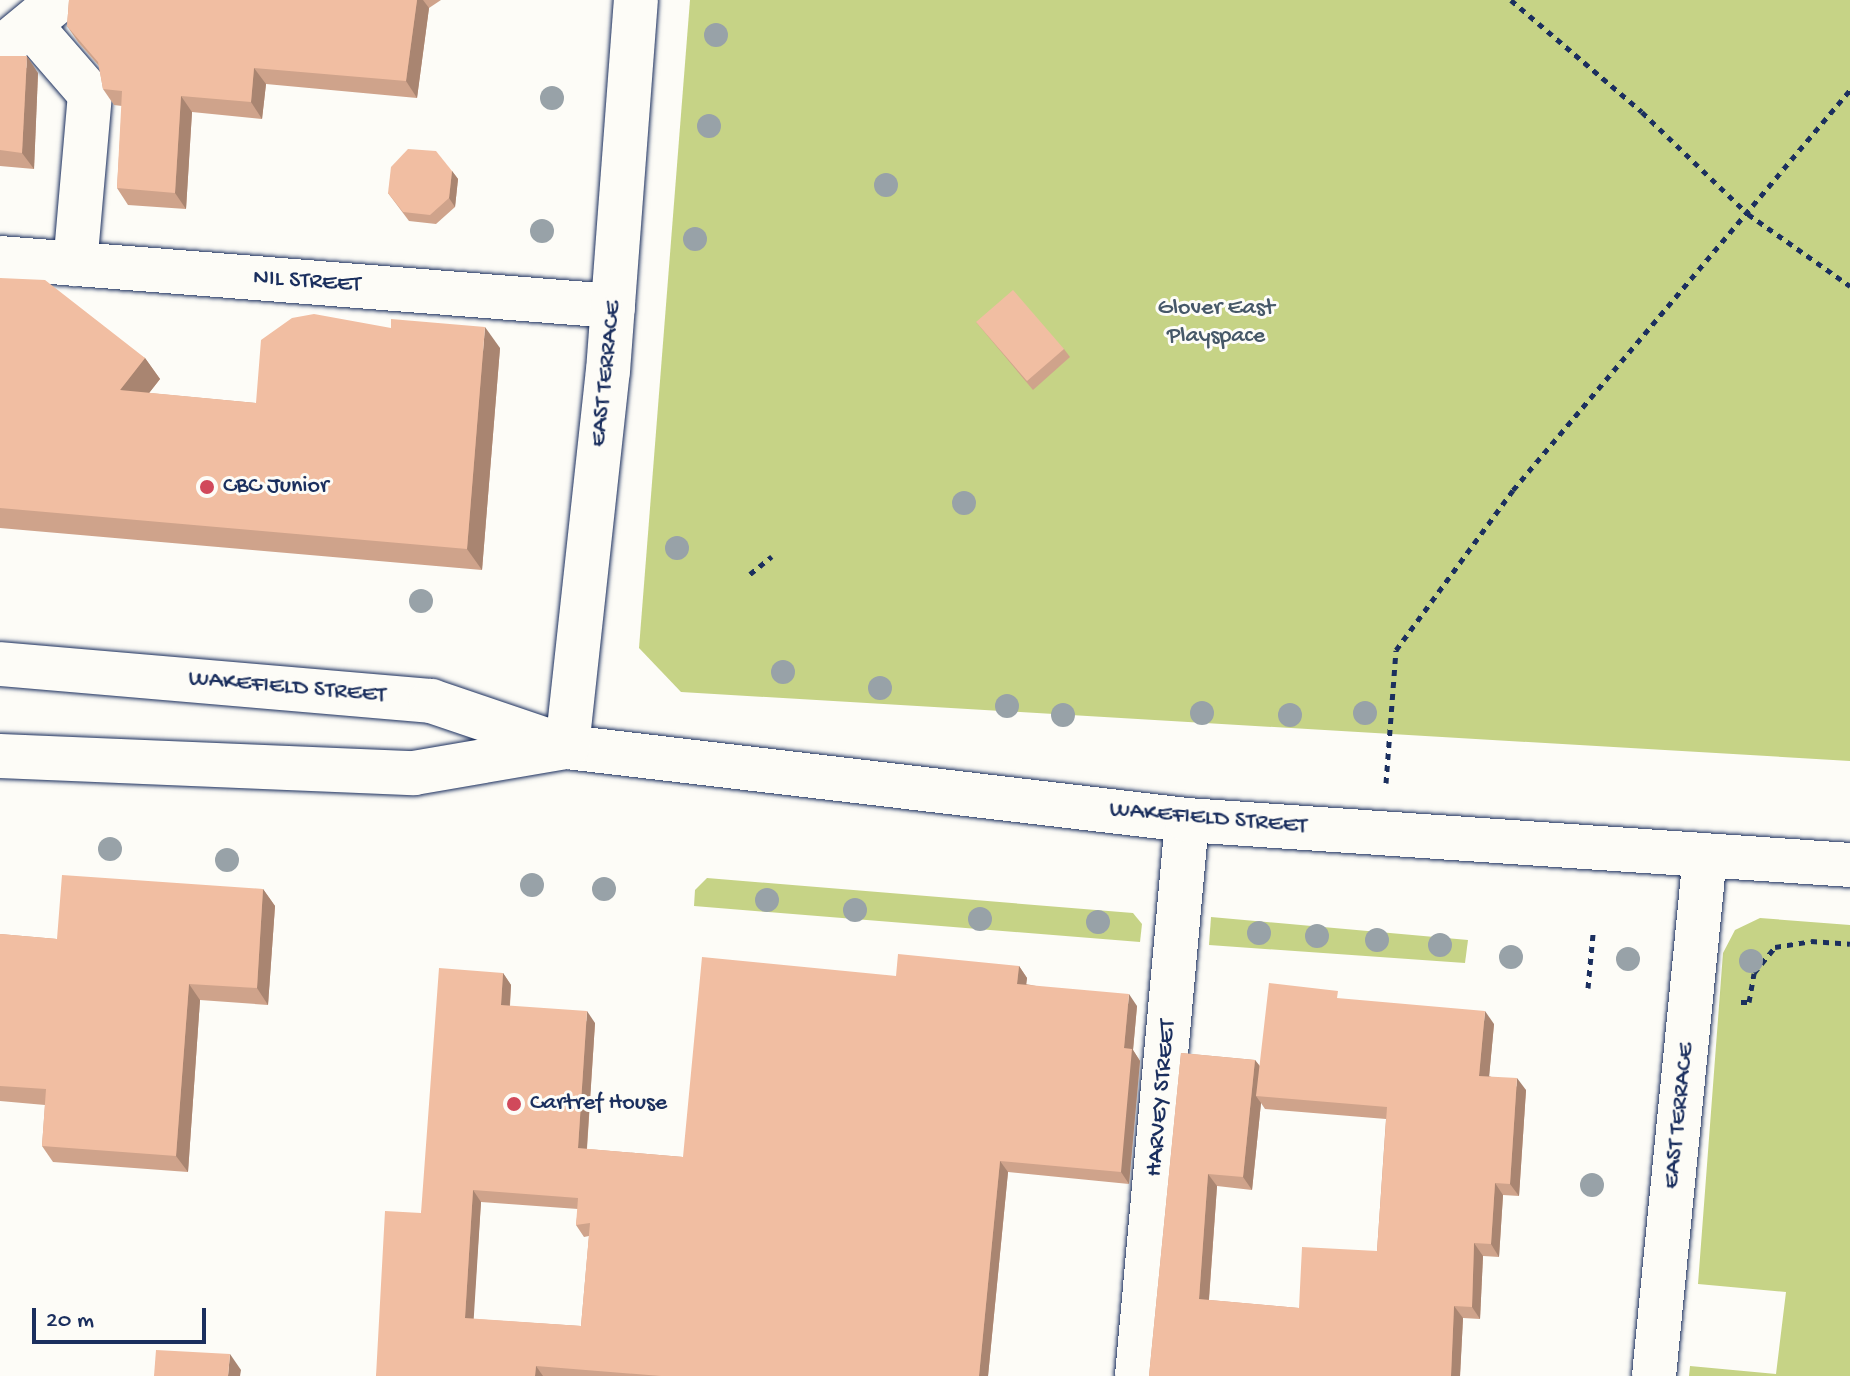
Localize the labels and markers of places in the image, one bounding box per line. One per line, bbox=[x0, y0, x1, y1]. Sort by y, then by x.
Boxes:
place label: CBC Junior bbox=[223, 473, 329, 501]
marker: CBC Junior bbox=[198, 478, 216, 496]
place label: Cartref House bbox=[530, 1090, 667, 1118]
marker: Cartref House bbox=[505, 1095, 523, 1113]

